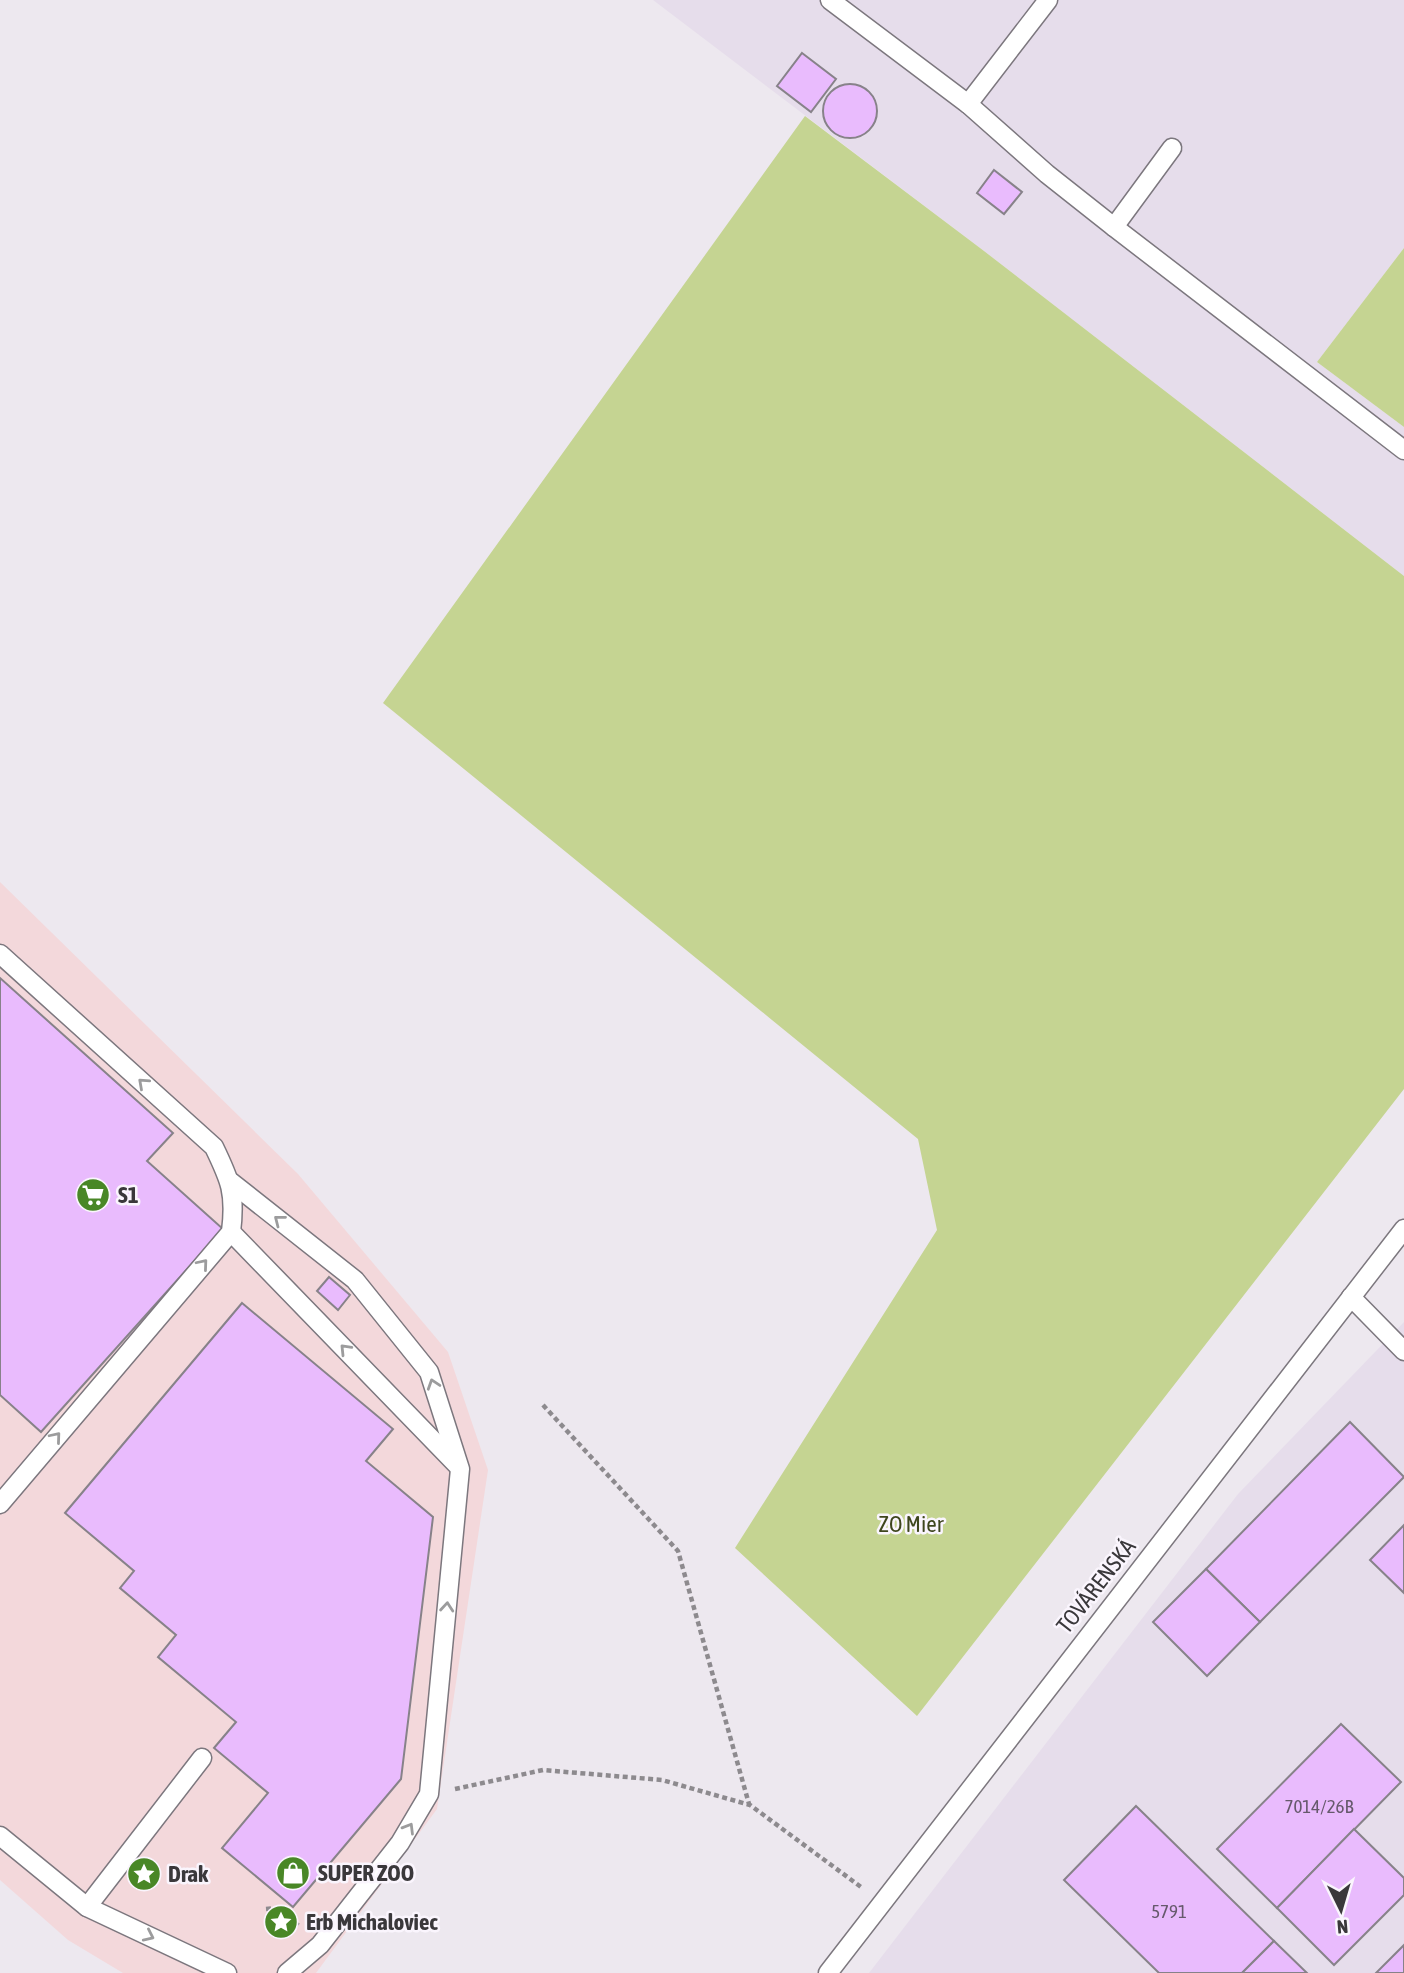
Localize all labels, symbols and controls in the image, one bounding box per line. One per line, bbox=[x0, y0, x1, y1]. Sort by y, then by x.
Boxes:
one-way arrow bbox=[138, 1079, 151, 1091]
supermarket icon: S1 bbox=[74, 1176, 112, 1214]
place label: S1 bbox=[118, 1182, 139, 1208]
one-way arrow bbox=[274, 1216, 287, 1229]
one-way arrow bbox=[195, 1259, 207, 1272]
one-way arrow bbox=[340, 1344, 353, 1357]
one-way arrow bbox=[426, 1378, 441, 1390]
one-way arrow bbox=[48, 1433, 60, 1446]
park label: ZO Mier bbox=[879, 1511, 945, 1537]
street label: TOVÁRENSKÁ bbox=[1051, 1533, 1141, 1638]
one-way arrow bbox=[439, 1601, 454, 1612]
house number: 7014/26B bbox=[1284, 1795, 1354, 1817]
one-way arrow bbox=[401, 1822, 414, 1835]
shop icon: SUPER ZOO bbox=[274, 1854, 312, 1892]
place icon: Drak bbox=[125, 1855, 163, 1893]
place label: SUPER ZOO bbox=[318, 1860, 414, 1886]
place label: Drak bbox=[168, 1861, 209, 1887]
north arrow bbox=[1306, 1875, 1376, 1945]
house number: 5791 bbox=[1151, 1900, 1187, 1922]
place icon: Erb Michaloviec bbox=[262, 1903, 300, 1941]
place label: Erb Michaloviec bbox=[306, 1909, 438, 1935]
text: N bbox=[1336, 1915, 1349, 1938]
one-way arrow bbox=[142, 1928, 154, 1942]

